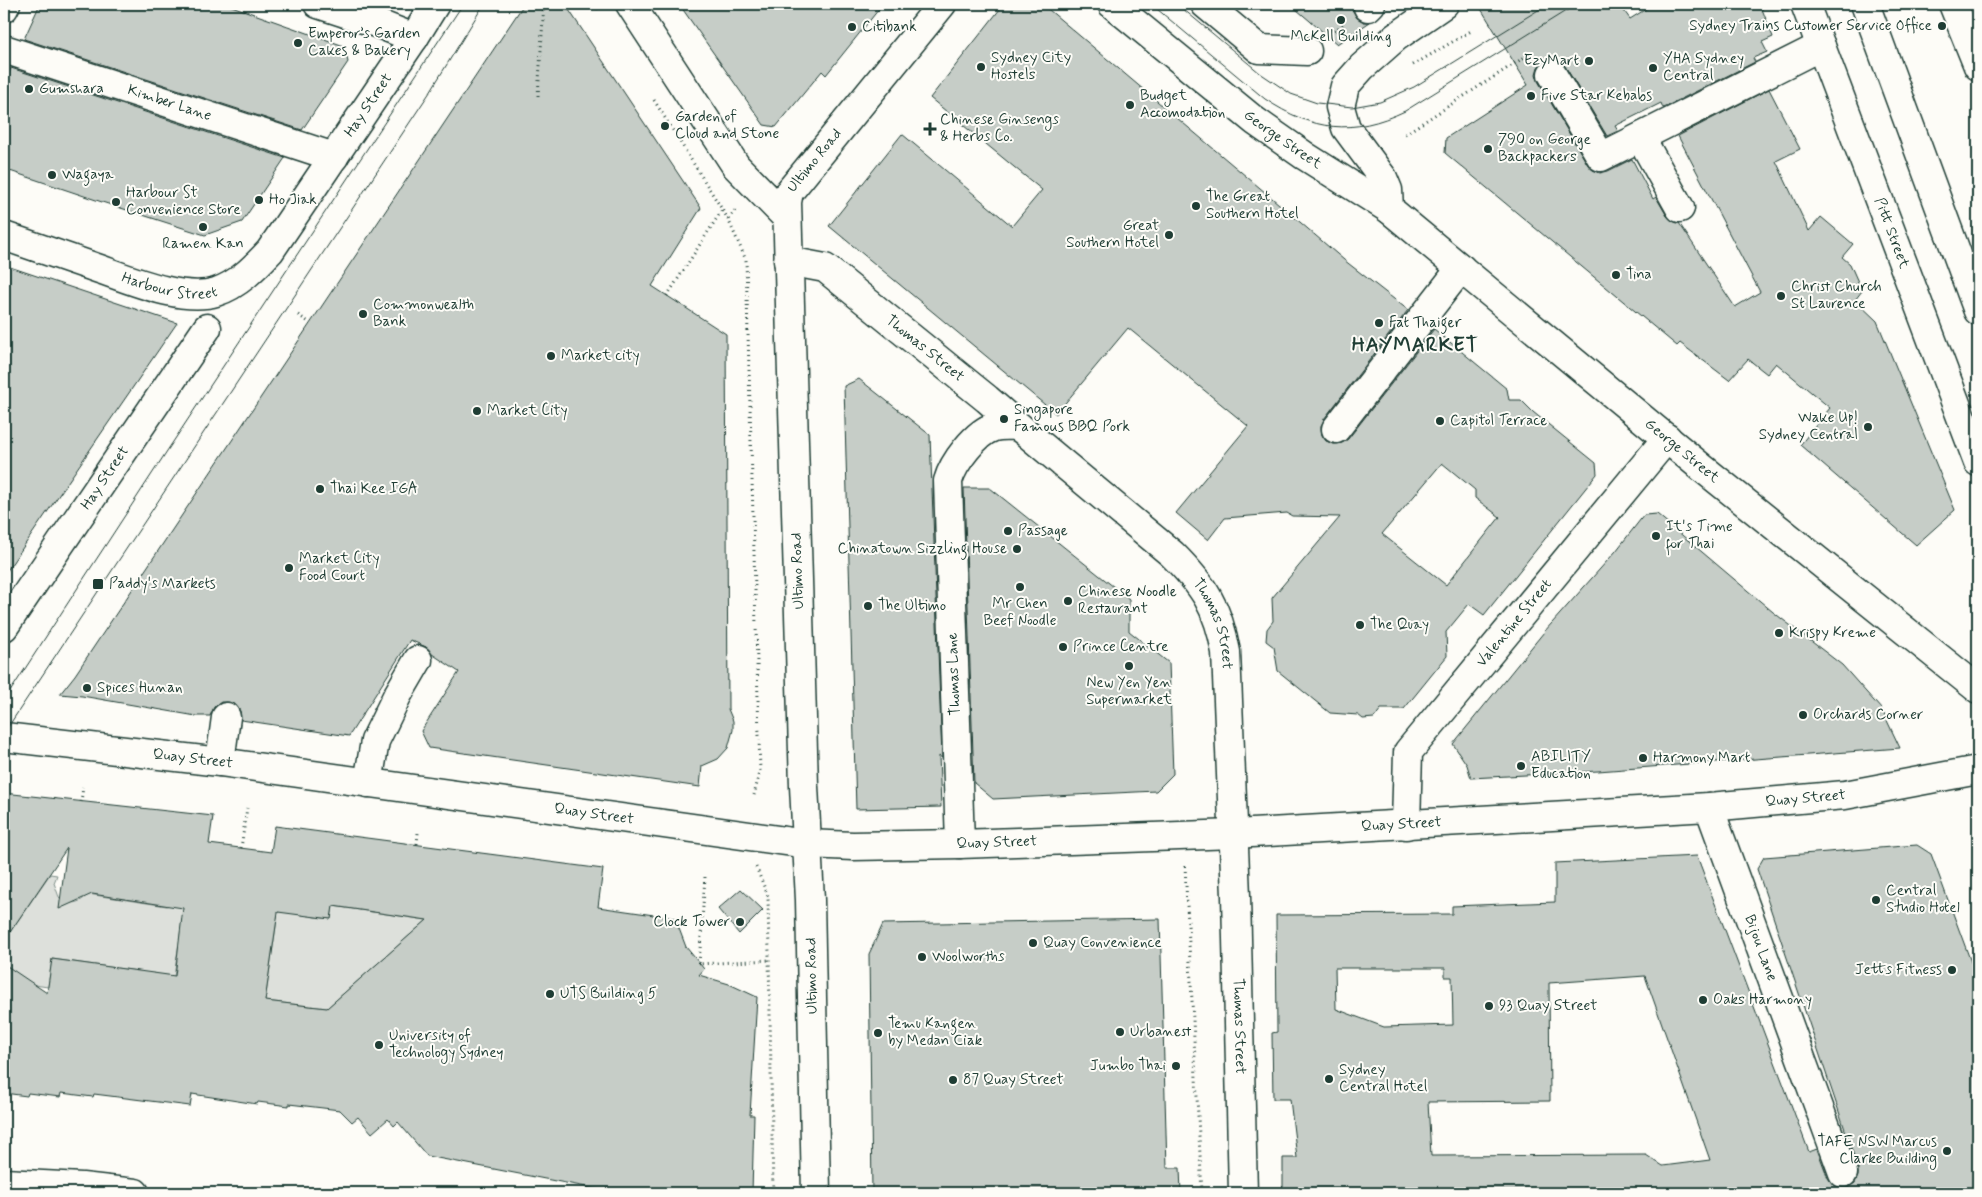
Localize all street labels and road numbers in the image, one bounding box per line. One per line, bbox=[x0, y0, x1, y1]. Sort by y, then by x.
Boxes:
street label: Hay Street bbox=[340, 69, 397, 141]
street label: Kimber Lane bbox=[125, 80, 214, 126]
street label: George Street bbox=[1239, 105, 1326, 174]
street label: Ultimo Road bbox=[782, 125, 847, 197]
street label: Pitt Street bbox=[1869, 195, 1914, 272]
street label: Harbour Street bbox=[119, 268, 220, 305]
street label: Thomas Street bbox=[881, 311, 968, 387]
street label: George Street bbox=[1640, 414, 1723, 488]
street label: Hay Street bbox=[76, 442, 134, 514]
street label: Ultimo Road bbox=[787, 532, 809, 610]
street label: Thomas Street bbox=[1188, 574, 1237, 670]
street label: Valentine Street bbox=[1472, 575, 1557, 671]
street label: Thomas Lane bbox=[943, 632, 965, 716]
street label: Quay Street bbox=[152, 744, 234, 774]
street label: Quay Street bbox=[1764, 785, 1847, 812]
street label: Quay Street bbox=[553, 799, 635, 830]
street label: Quay Street bbox=[1360, 812, 1442, 837]
street label: Quay Street bbox=[956, 831, 1037, 854]
street label: Bijou Lane bbox=[1739, 912, 1782, 984]
street label: Ultimo Road bbox=[801, 937, 823, 1015]
street label: Thomas Street bbox=[1228, 978, 1250, 1074]

